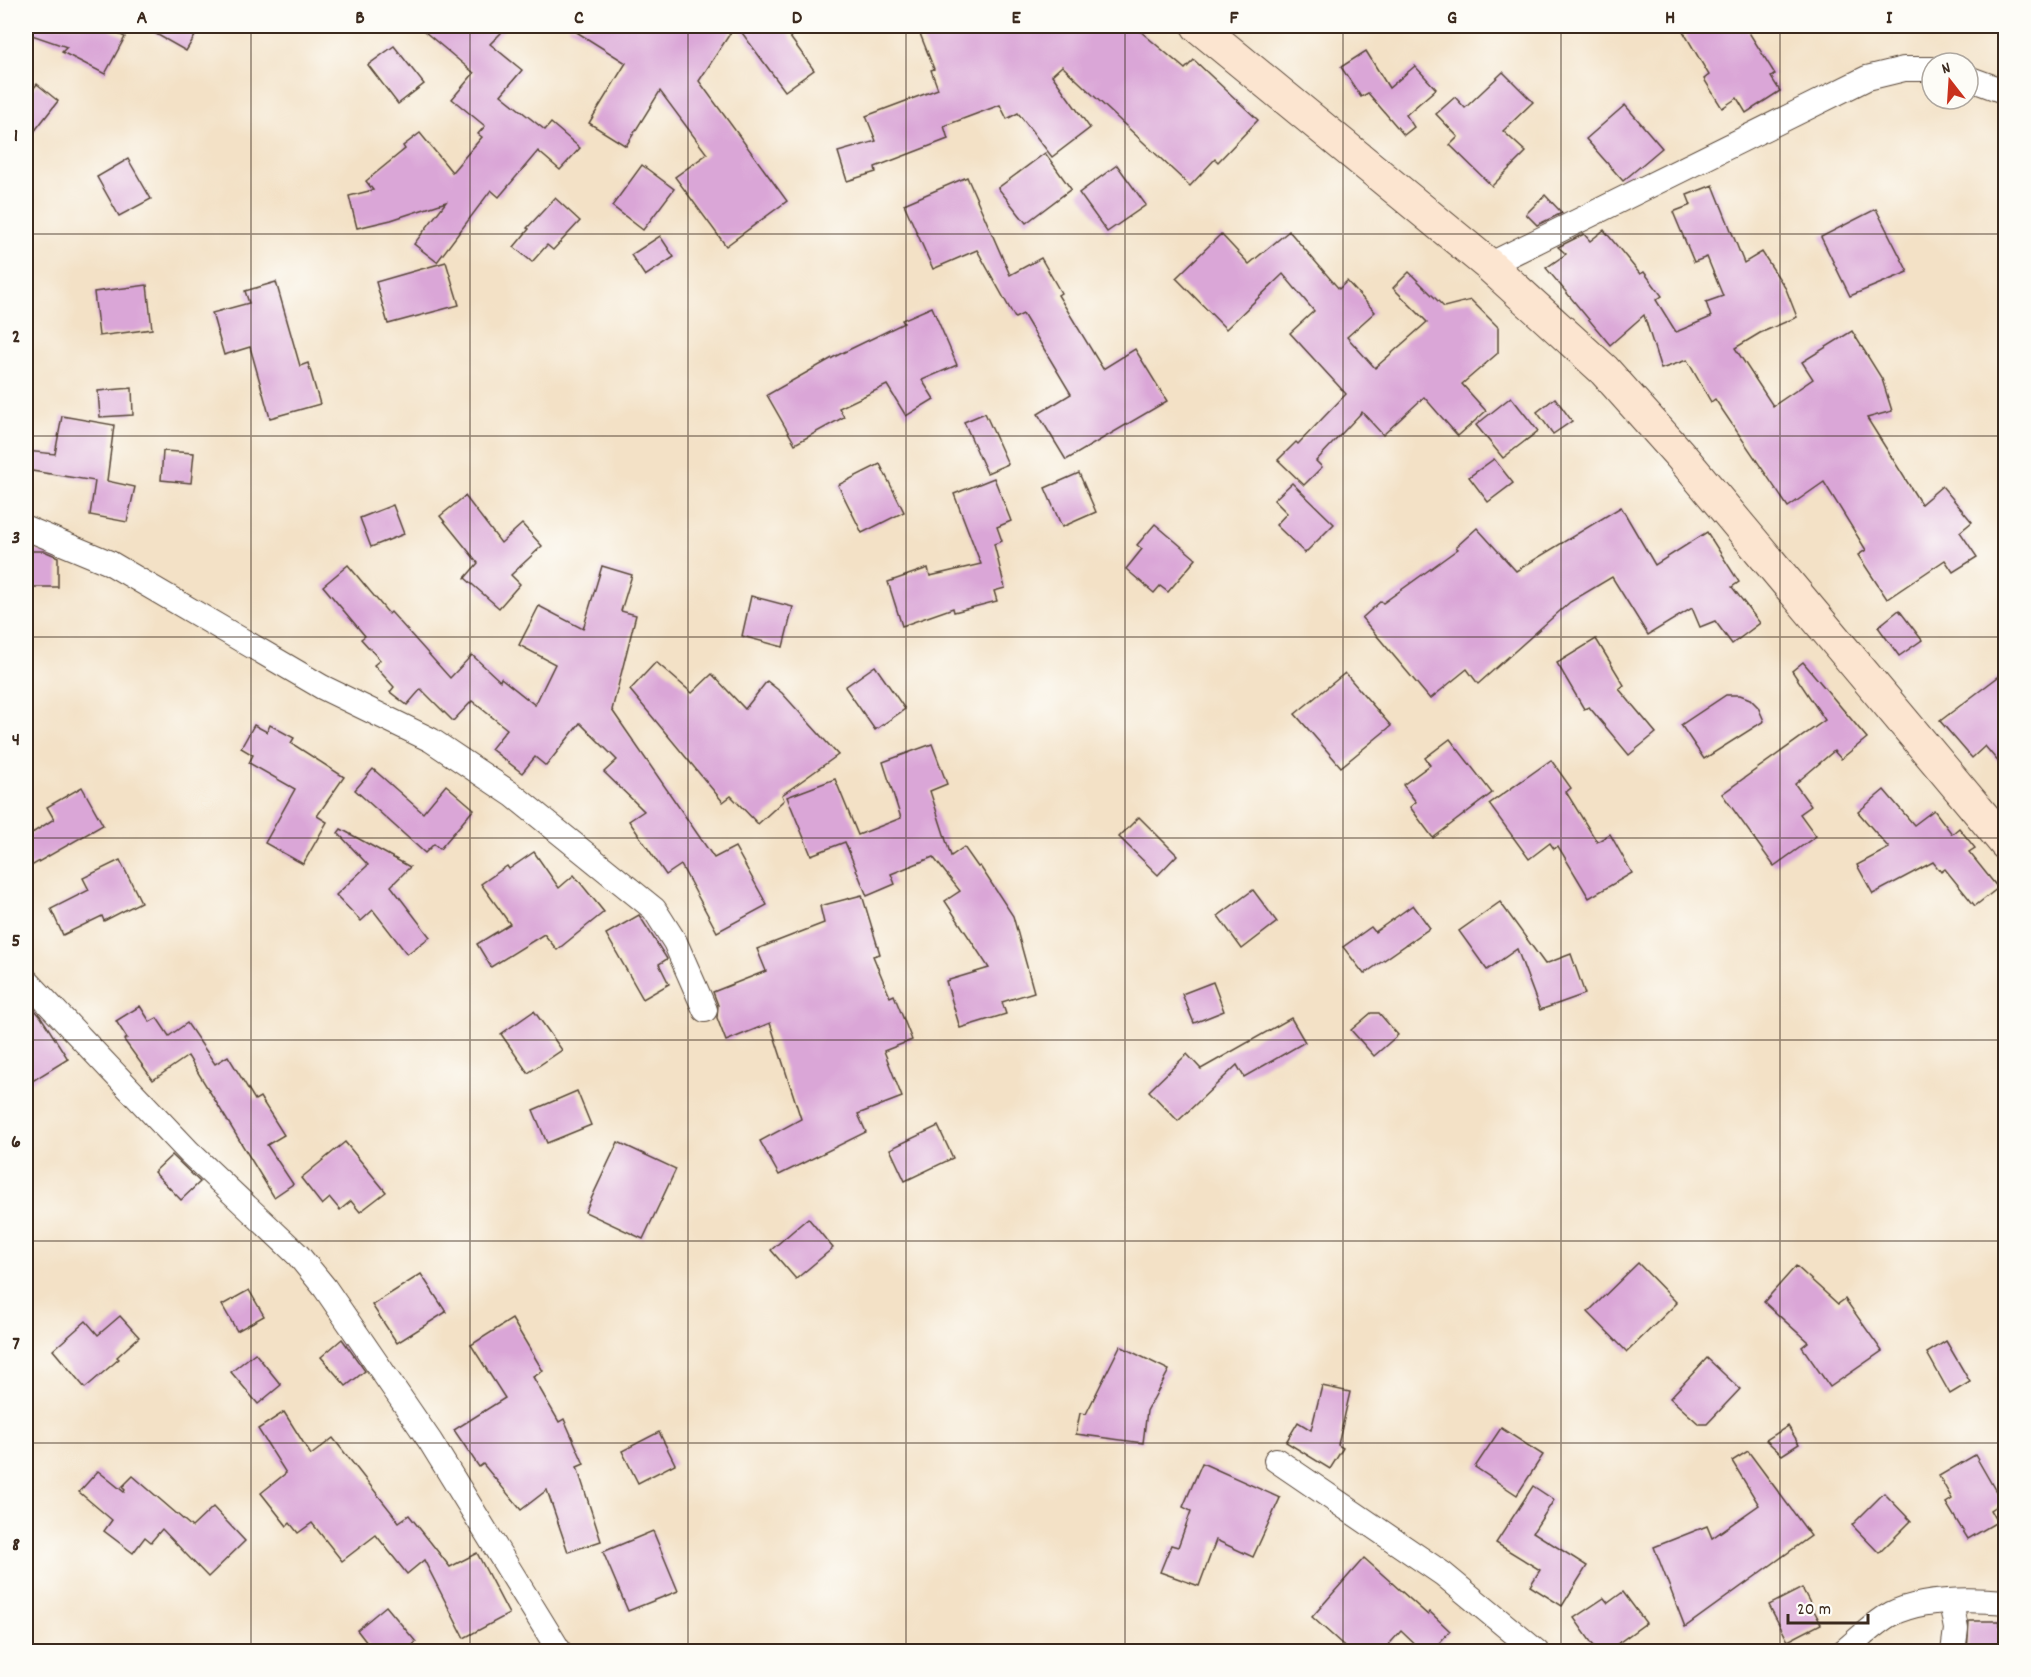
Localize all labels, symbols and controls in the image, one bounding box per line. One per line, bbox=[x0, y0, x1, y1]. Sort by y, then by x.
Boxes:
text: A bbox=[137, 5, 148, 33]
text: B bbox=[355, 5, 365, 33]
text: C bbox=[574, 5, 584, 33]
text: D bbox=[792, 5, 803, 33]
text: E bbox=[1011, 5, 1021, 33]
text: F bbox=[1230, 5, 1240, 33]
text: G bbox=[1447, 5, 1457, 33]
text: H bbox=[1665, 5, 1675, 33]
text: I bbox=[1886, 5, 1893, 33]
north arrow bbox=[1920, 51, 1980, 111]
text: N bbox=[1939, 57, 1954, 81]
text: 1 bbox=[14, 123, 18, 151]
text: 2 bbox=[12, 324, 20, 352]
text: 3 bbox=[12, 525, 20, 553]
text: 4 bbox=[12, 727, 20, 755]
text: 5 bbox=[11, 928, 21, 956]
text: 6 bbox=[11, 1129, 21, 1157]
text: 7 bbox=[12, 1331, 20, 1359]
text: 8 bbox=[12, 1532, 20, 1560]
scale bar bbox=[1788, 1587, 1868, 1625]
text: 20 m bbox=[1797, 1598, 1831, 1623]

